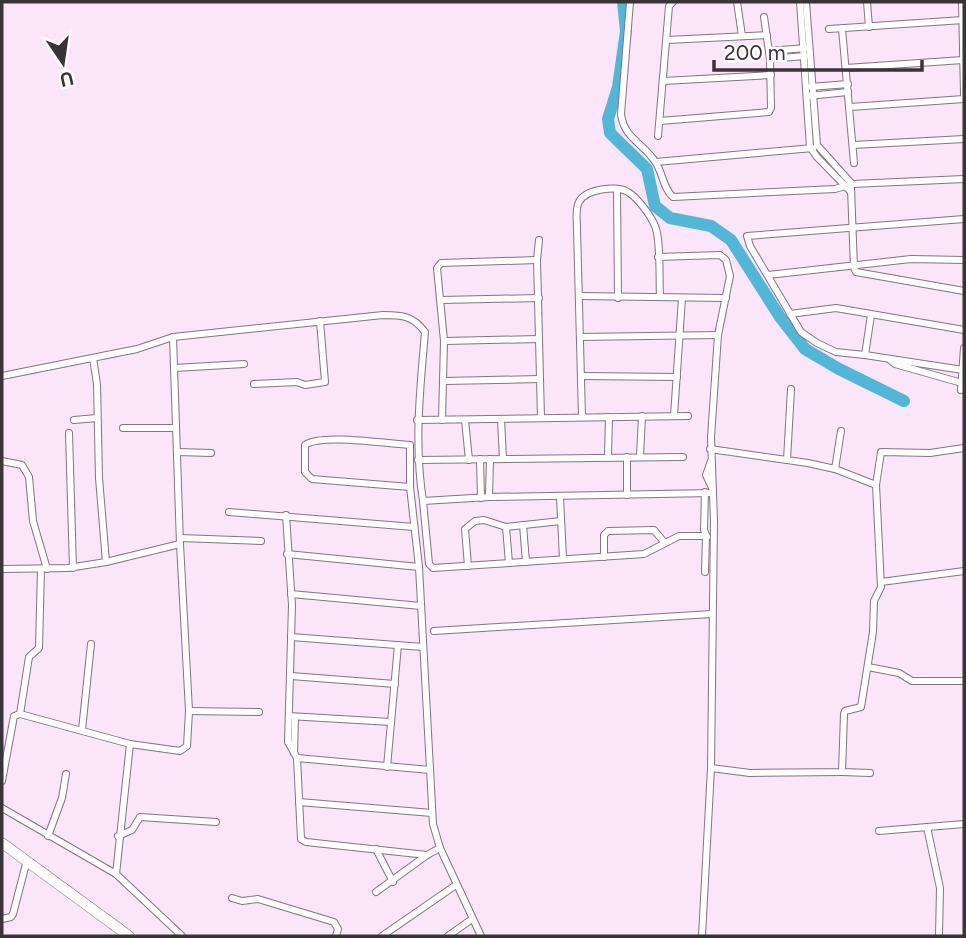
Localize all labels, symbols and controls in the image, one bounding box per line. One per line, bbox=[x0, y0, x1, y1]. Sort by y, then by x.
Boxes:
north arrow bbox=[28, 28, 98, 98]
scale bar bbox=[714, 28, 922, 72]
text: 200 m bbox=[724, 40, 786, 65]
text: U bbox=[58, 66, 76, 92]

